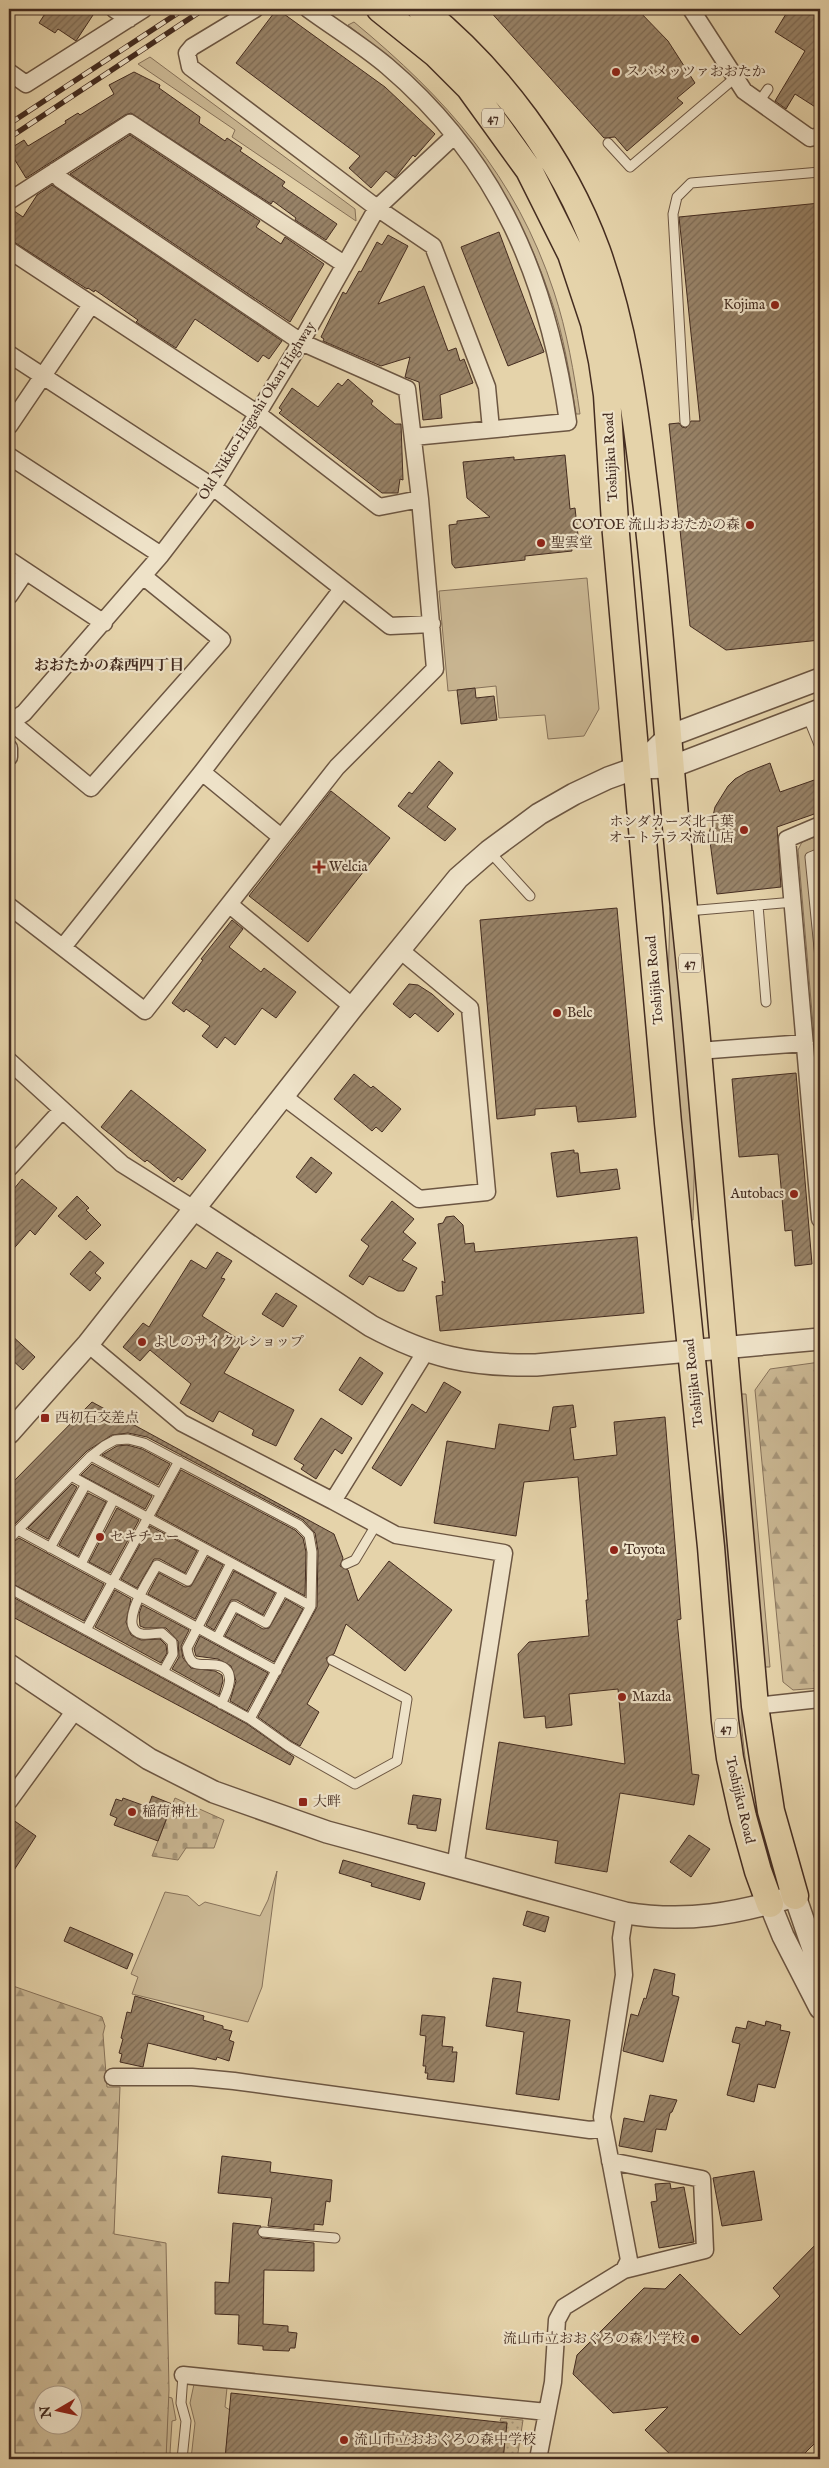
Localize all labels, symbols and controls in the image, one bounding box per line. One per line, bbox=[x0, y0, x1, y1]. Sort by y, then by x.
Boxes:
place label: スパメッツァおおたか bbox=[626, 63, 766, 81]
marker: スパメッツァおおたか bbox=[610, 66, 622, 78]
road number: 47 bbox=[482, 109, 504, 128]
place label: Kojima bbox=[723, 296, 766, 314]
marker: Kojima bbox=[769, 299, 781, 311]
street label: Old Nikko-Higashi Okan Highway bbox=[194, 318, 320, 504]
street label: Toshijiku Road bbox=[600, 412, 622, 502]
place label: COTOE 流山おおたかの森 bbox=[572, 516, 740, 534]
marker: COTOE 流山おおたかの森 bbox=[744, 519, 756, 531]
place label: 聖雲堂 bbox=[551, 534, 593, 552]
marker: 聖雲堂 bbox=[535, 537, 547, 549]
district label: おおたかの森西四丁目 bbox=[34, 656, 184, 675]
place label: ホンダカーズ北千葉 オートテラス流山店 bbox=[608, 813, 734, 847]
marker: ホンダカーズ北千葉 オートテラス流山店 bbox=[738, 824, 750, 836]
place label: Welcia bbox=[329, 858, 369, 876]
marker: Welcia bbox=[313, 861, 325, 873]
street label: Toshijiku Road bbox=[642, 934, 668, 1025]
road number: 47 bbox=[679, 954, 701, 972]
place label: Belc bbox=[567, 1004, 592, 1022]
marker: Belc bbox=[551, 1007, 563, 1019]
place label: Autobacs bbox=[730, 1185, 784, 1203]
marker: Autobacs bbox=[788, 1188, 800, 1200]
place label: よしのサイクルショップ bbox=[152, 1333, 304, 1351]
marker: よしのサイクルショップ bbox=[136, 1336, 148, 1348]
street label: Toshijiku Road bbox=[680, 1337, 708, 1428]
place label: 西初石交差点 bbox=[55, 1409, 139, 1427]
marker: 西初石交差点 bbox=[39, 1412, 51, 1424]
place label: セキチュー bbox=[110, 1528, 180, 1546]
marker: セキチュー bbox=[94, 1531, 106, 1543]
place label: Toyota bbox=[624, 1541, 666, 1559]
marker: Toyota bbox=[608, 1544, 620, 1556]
place label: Mazda bbox=[632, 1688, 672, 1706]
marker: Mazda bbox=[616, 1691, 628, 1703]
road number: 47 bbox=[715, 1719, 737, 1738]
street label: Toshijiku Road bbox=[721, 1755, 759, 1846]
place label: 大畔 bbox=[313, 1793, 341, 1811]
marker: 大畔 bbox=[297, 1796, 309, 1808]
place label: 稲荷神社 bbox=[142, 1803, 198, 1821]
marker: 稲荷神社 bbox=[126, 1806, 138, 1818]
place label: 流山市立おおぐろの森小学校 bbox=[503, 2330, 685, 2348]
marker: 流山市立おおぐろの森小学校 bbox=[689, 2333, 701, 2345]
north arrow bbox=[32, 2386, 82, 2436]
text: N bbox=[36, 2404, 56, 2420]
place label: 流山市立おおぐろの森中学校 bbox=[354, 2431, 536, 2449]
marker: 流山市立おおぐろの森中学校 bbox=[338, 2434, 350, 2446]

